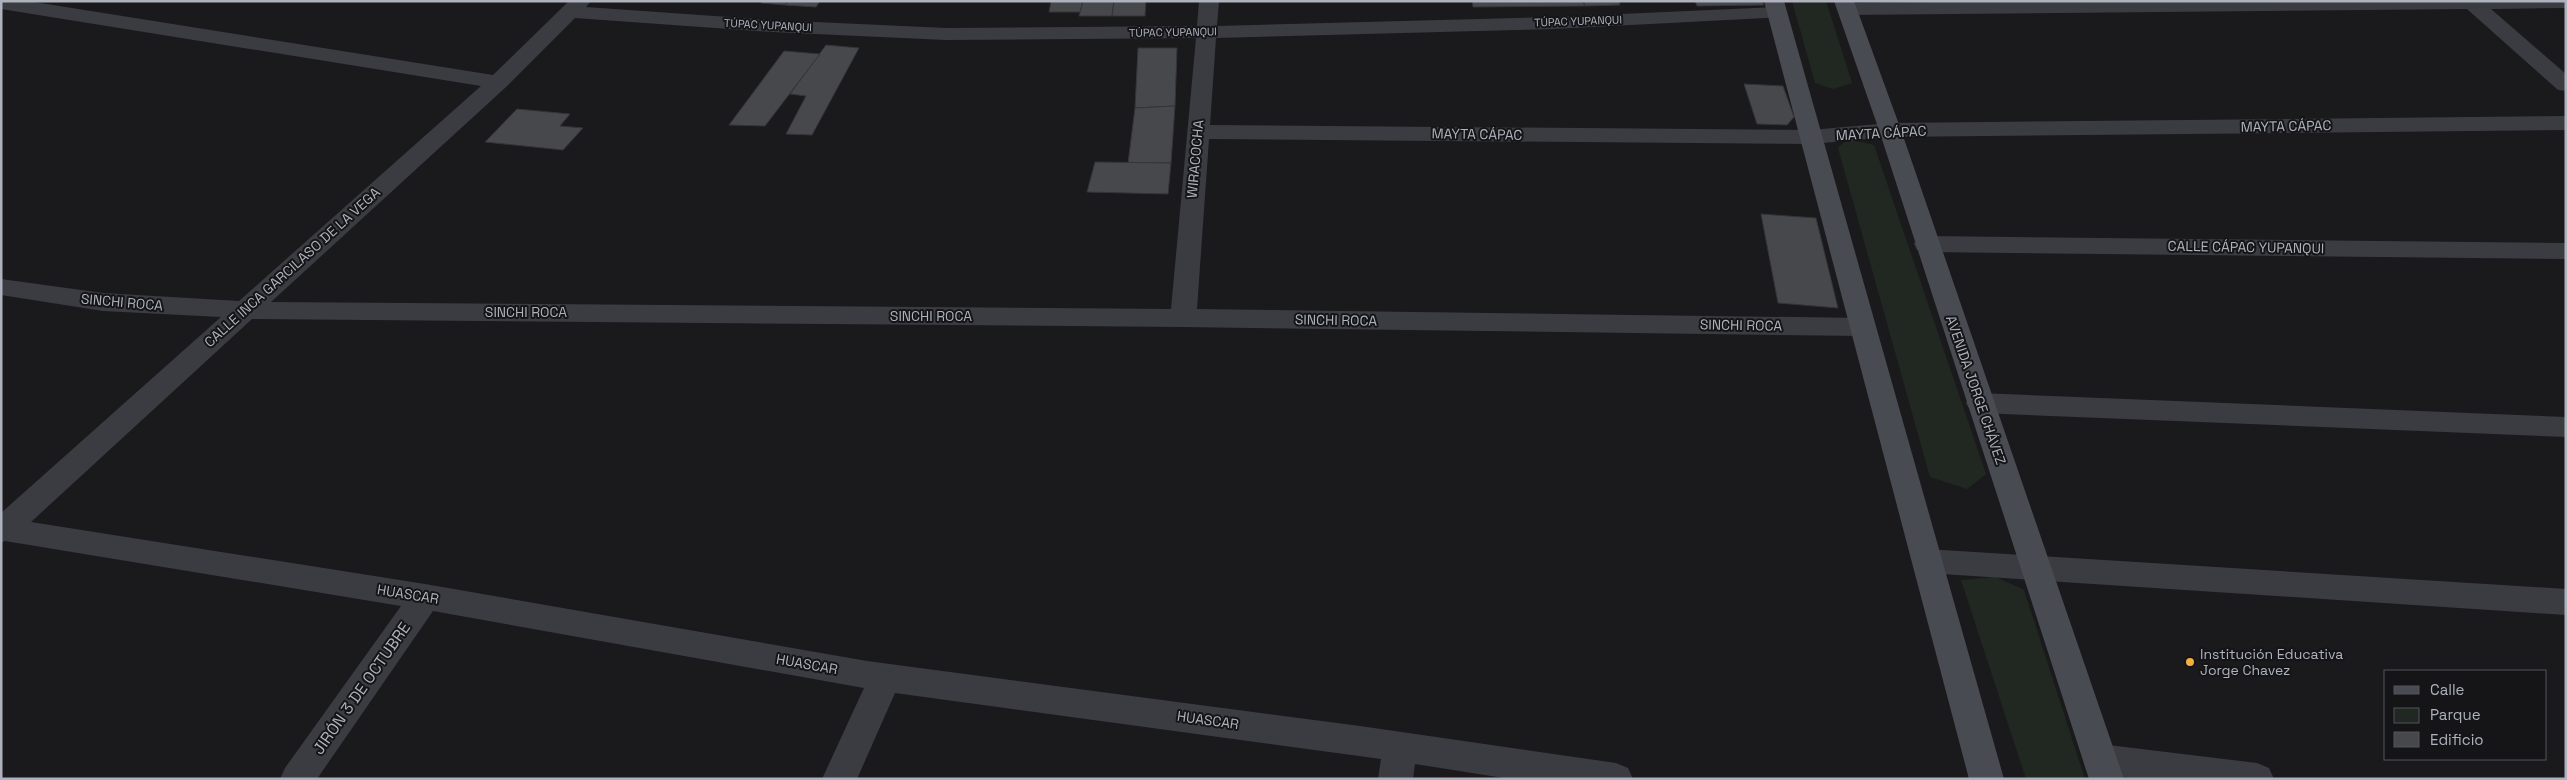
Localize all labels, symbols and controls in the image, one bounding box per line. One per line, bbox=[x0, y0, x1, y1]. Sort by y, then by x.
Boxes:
street label: TÚPAC YUPANQUI bbox=[1534, 11, 1622, 30]
street label: TÚPAC YUPANQUI bbox=[724, 15, 812, 34]
street label: TÚPAC YUPANQUI bbox=[1129, 23, 1217, 40]
street label: MAYTA CÁPAC bbox=[2240, 116, 2332, 136]
street label: WIRACOCHA bbox=[1183, 119, 1207, 199]
street label: MAYTA CÁPAC bbox=[1835, 122, 1927, 144]
street label: MAYTA CÁPAC bbox=[1431, 124, 1523, 144]
street label: CALLE INCA GARCILASO DE LA VEGA bbox=[200, 183, 384, 351]
street label: CALLE CÁPAC YUPANQUI bbox=[2168, 237, 2324, 257]
street label: SINCHI ROCA bbox=[80, 289, 164, 315]
street label: SINCHI ROCA bbox=[485, 303, 567, 321]
street label: SINCHI ROCA bbox=[890, 307, 972, 325]
street label: SINCHI ROCA bbox=[1295, 310, 1378, 330]
street label: AVENIDA JORGE CHÁVEZ bbox=[1942, 313, 2010, 467]
street label: SINCHI ROCA bbox=[1700, 315, 1783, 335]
street label: HUASCAR bbox=[376, 580, 440, 608]
street label: JIRÓN 3 DE OCTUBRE bbox=[308, 618, 415, 759]
place label: Institución Educativa Jorge Chavez bbox=[2200, 645, 2343, 679]
street label: HUASCAR bbox=[775, 650, 839, 678]
marker: Institución Educativa Jorge Chavez bbox=[2184, 656, 2196, 668]
legend bbox=[2384, 670, 2547, 760]
text: Calle bbox=[2430, 680, 2465, 699]
text: Parque bbox=[2430, 705, 2481, 724]
street label: HUASCAR bbox=[1176, 707, 1240, 733]
text: Edificio bbox=[2430, 730, 2484, 749]

